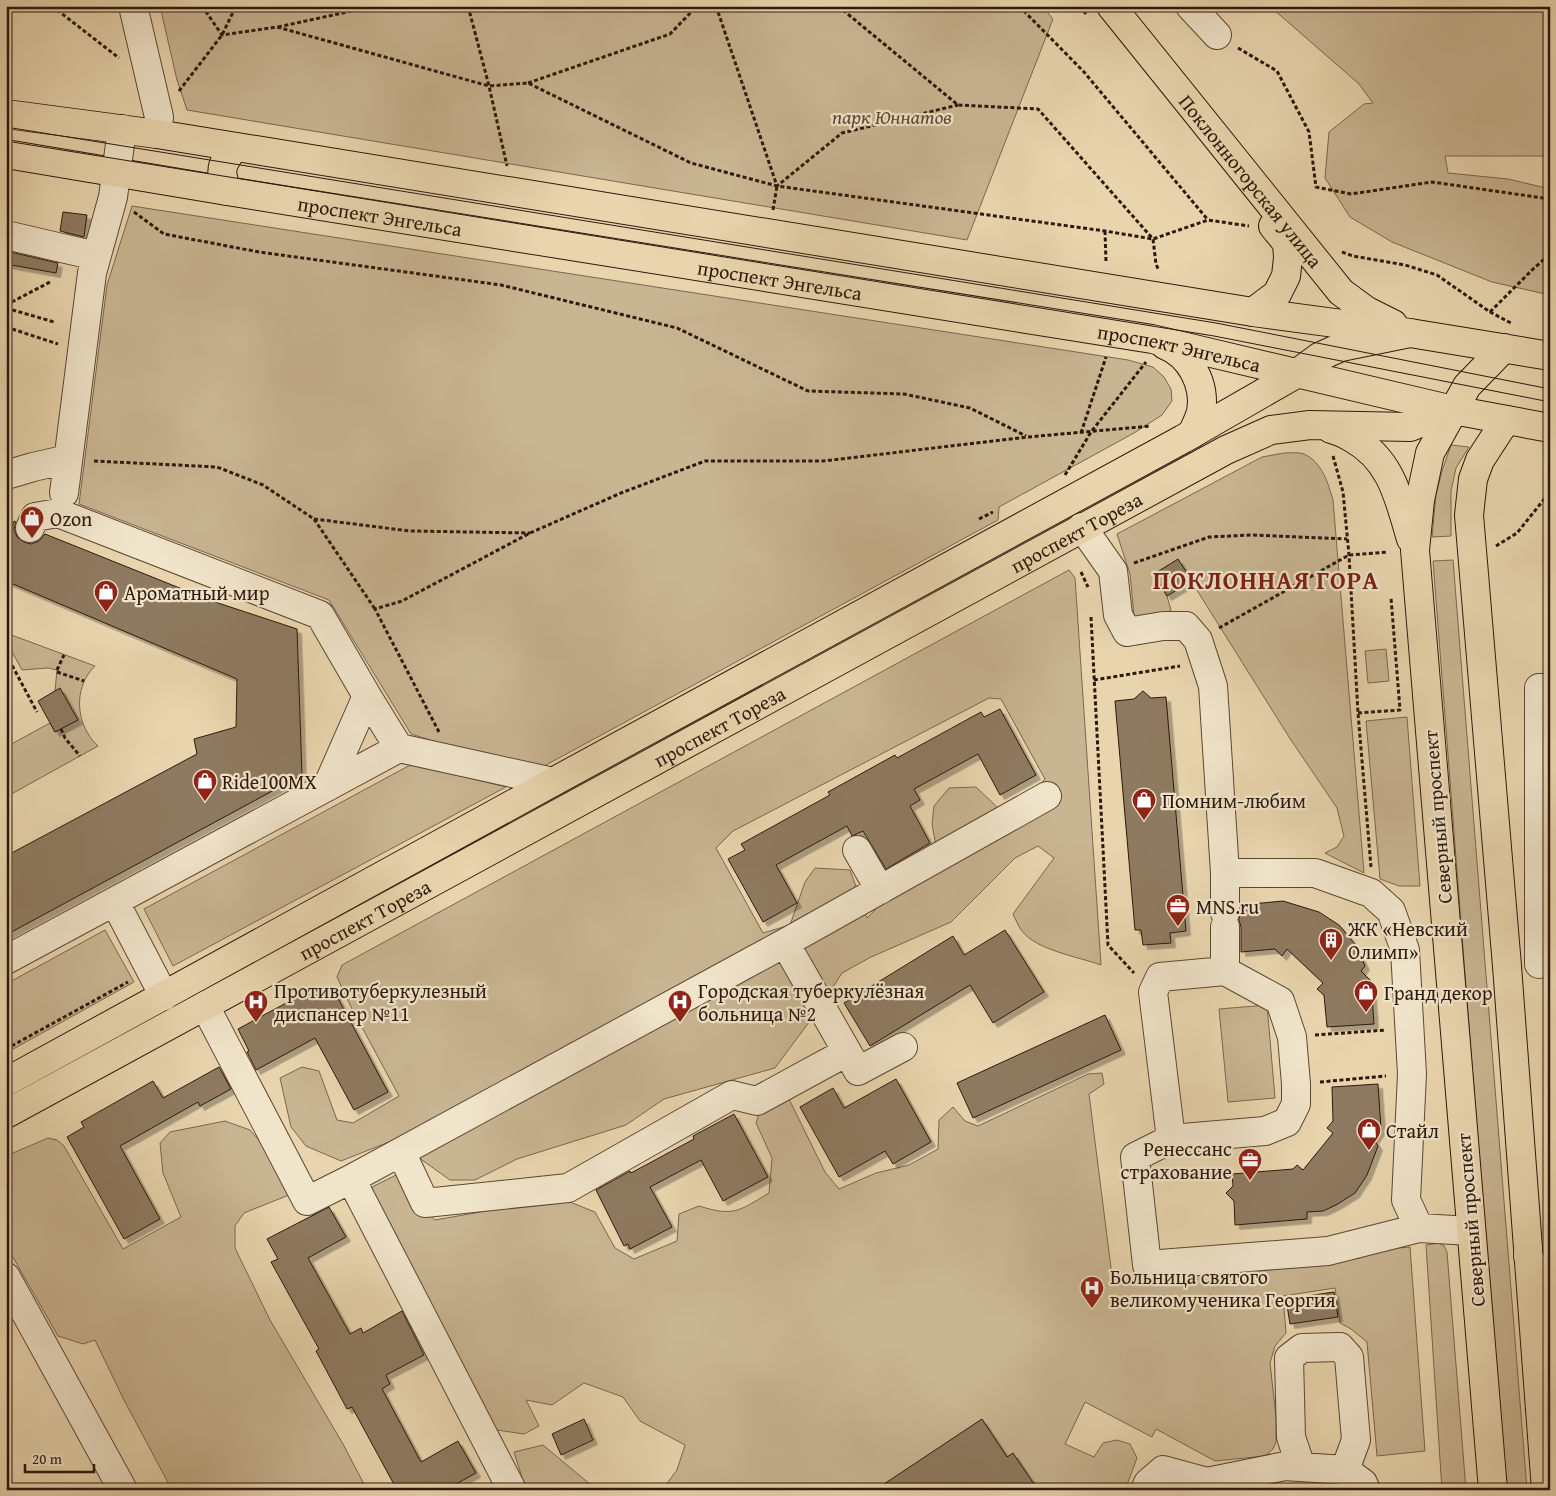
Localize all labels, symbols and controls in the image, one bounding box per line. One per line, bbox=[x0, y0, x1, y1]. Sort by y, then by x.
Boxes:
street label: Поклонногорская улица bbox=[1173, 88, 1330, 274]
park label: парк Юннатов bbox=[832, 102, 952, 131]
street label: проспект Энгельса bbox=[296, 188, 465, 243]
street label: проспект Энгельса bbox=[696, 252, 865, 307]
street label: проспект Энгельса bbox=[1095, 316, 1264, 379]
street label: проспект Тореза bbox=[1005, 484, 1147, 579]
place label: Ozon bbox=[50, 504, 92, 533]
shop icon: Ozon bbox=[19, 505, 45, 539]
district label: ПОКЛОННАЯ ГОРА bbox=[1153, 562, 1379, 598]
place label: Ароматный мир bbox=[124, 578, 270, 607]
shop icon: Ароматный мир bbox=[93, 579, 119, 613]
street label: проспект Тореза bbox=[648, 678, 791, 774]
street label: Северный проспект bbox=[1415, 729, 1459, 905]
place label: Ride100MX bbox=[222, 767, 317, 796]
shop icon: Ride100MX bbox=[192, 768, 218, 802]
place label: Помним-любим bbox=[1162, 786, 1306, 815]
shop icon: Помним-любим bbox=[1131, 787, 1157, 821]
street label: проспект Тореза bbox=[293, 871, 436, 967]
place label: MNS.ru bbox=[1196, 892, 1259, 921]
office icon: MNS.ru bbox=[1165, 893, 1191, 927]
place label: ЖК «Невский Олимп» bbox=[1347, 914, 1468, 966]
building icon: ЖК «Невский Олимп» bbox=[1318, 927, 1344, 961]
place label: Противотуберкулезный диспансер №11 bbox=[274, 976, 487, 1028]
place label: Городская туберкулёзная больница №2 bbox=[698, 976, 924, 1028]
place label: Гранд декор bbox=[1384, 978, 1493, 1007]
shop icon: Гранд декор bbox=[1353, 979, 1379, 1013]
hospital icon: Противотуберкулезный диспансер №11 bbox=[243, 989, 269, 1023]
hospital icon: Городская туберкулёзная больница №2 bbox=[667, 989, 693, 1023]
place label: Стайл bbox=[1386, 1116, 1439, 1145]
shop icon: Стайл bbox=[1356, 1117, 1382, 1151]
street label: Северный проспект bbox=[1448, 1132, 1492, 1308]
place label: Ренессанс страхование bbox=[1121, 1134, 1232, 1186]
office icon: Ренессанс страхование bbox=[1237, 1147, 1263, 1181]
place label: Больница святого великомученика Георгия bbox=[1110, 1262, 1336, 1314]
hospital icon: Больница святого великомученика Георгия bbox=[1079, 1275, 1105, 1309]
scale bar bbox=[25, 1441, 94, 1473]
text: 20 m bbox=[32, 1448, 63, 1469]

